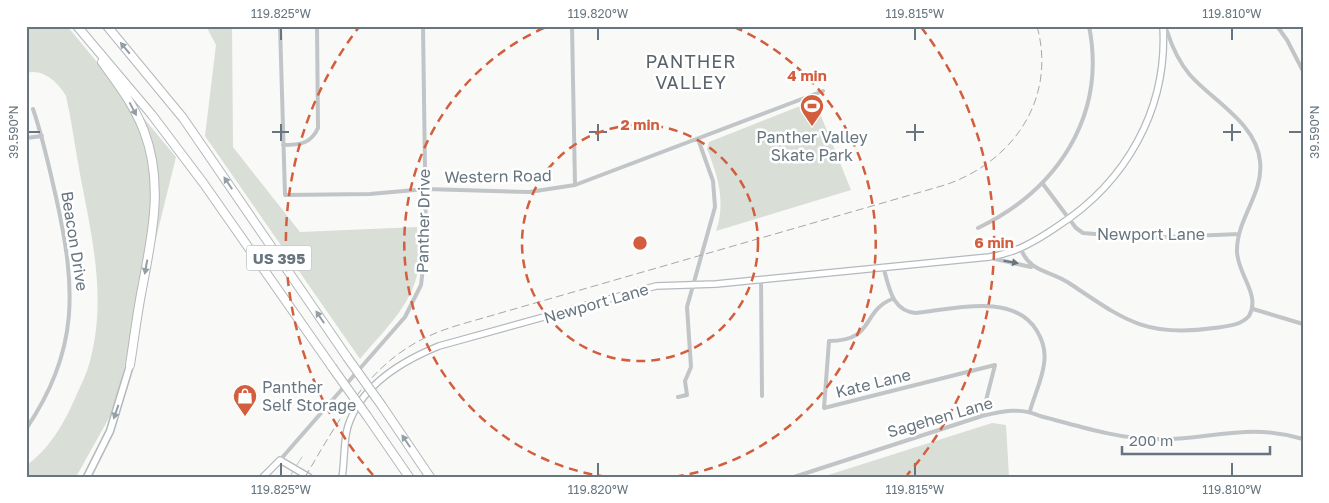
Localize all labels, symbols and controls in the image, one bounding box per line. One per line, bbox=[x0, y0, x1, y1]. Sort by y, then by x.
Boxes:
text: 119.825°W bbox=[251, 6, 311, 21]
text: 119.820°W bbox=[568, 6, 629, 21]
text: 119.815°W bbox=[886, 6, 945, 21]
text: 119.810°W bbox=[1202, 6, 1262, 21]
one-way arrow bbox=[120, 42, 131, 55]
district label: PANTHER VALLEY bbox=[645, 50, 737, 93]
text: 4 min bbox=[787, 66, 827, 84]
sports icon: Panther Valley Skate Park bbox=[799, 93, 825, 127]
one-way arrow bbox=[129, 102, 138, 116]
text: 39.590°N bbox=[6, 105, 21, 159]
text: 39.590°N bbox=[1307, 105, 1322, 159]
text: 2 min bbox=[620, 115, 660, 133]
place label: Panther Valley Skate Park bbox=[756, 127, 868, 165]
street label: Western Road bbox=[444, 165, 552, 187]
street label: Panther Drive bbox=[412, 169, 434, 273]
one-way arrow bbox=[223, 176, 233, 189]
street label: Beacon Drive bbox=[57, 190, 93, 292]
street label: Newport Lane bbox=[1097, 224, 1205, 244]
text: 6 min bbox=[974, 233, 1014, 251]
centre of rings bbox=[631, 234, 649, 252]
road number: US 395 bbox=[246, 246, 312, 270]
one-way arrow bbox=[141, 259, 149, 275]
one-way arrow bbox=[1004, 259, 1020, 267]
street label: Newport Lane bbox=[541, 278, 651, 328]
one-way arrow bbox=[315, 310, 325, 323]
street label: Kate Lane bbox=[833, 364, 913, 402]
place label: Panther Self Storage bbox=[262, 377, 356, 415]
shop icon: Panther Self Storage bbox=[232, 383, 258, 417]
street label: Sagehen Lane bbox=[885, 392, 995, 442]
one-way arrow bbox=[112, 405, 120, 420]
scale bar bbox=[1122, 423, 1269, 455]
text: 200 m bbox=[1129, 431, 1173, 449]
one-way arrow bbox=[401, 434, 411, 448]
text: 119.825°W bbox=[251, 482, 311, 497]
text: 119.820°W bbox=[568, 482, 629, 497]
text: 119.815°W bbox=[886, 482, 945, 497]
text: 119.810°W bbox=[1202, 482, 1262, 497]

